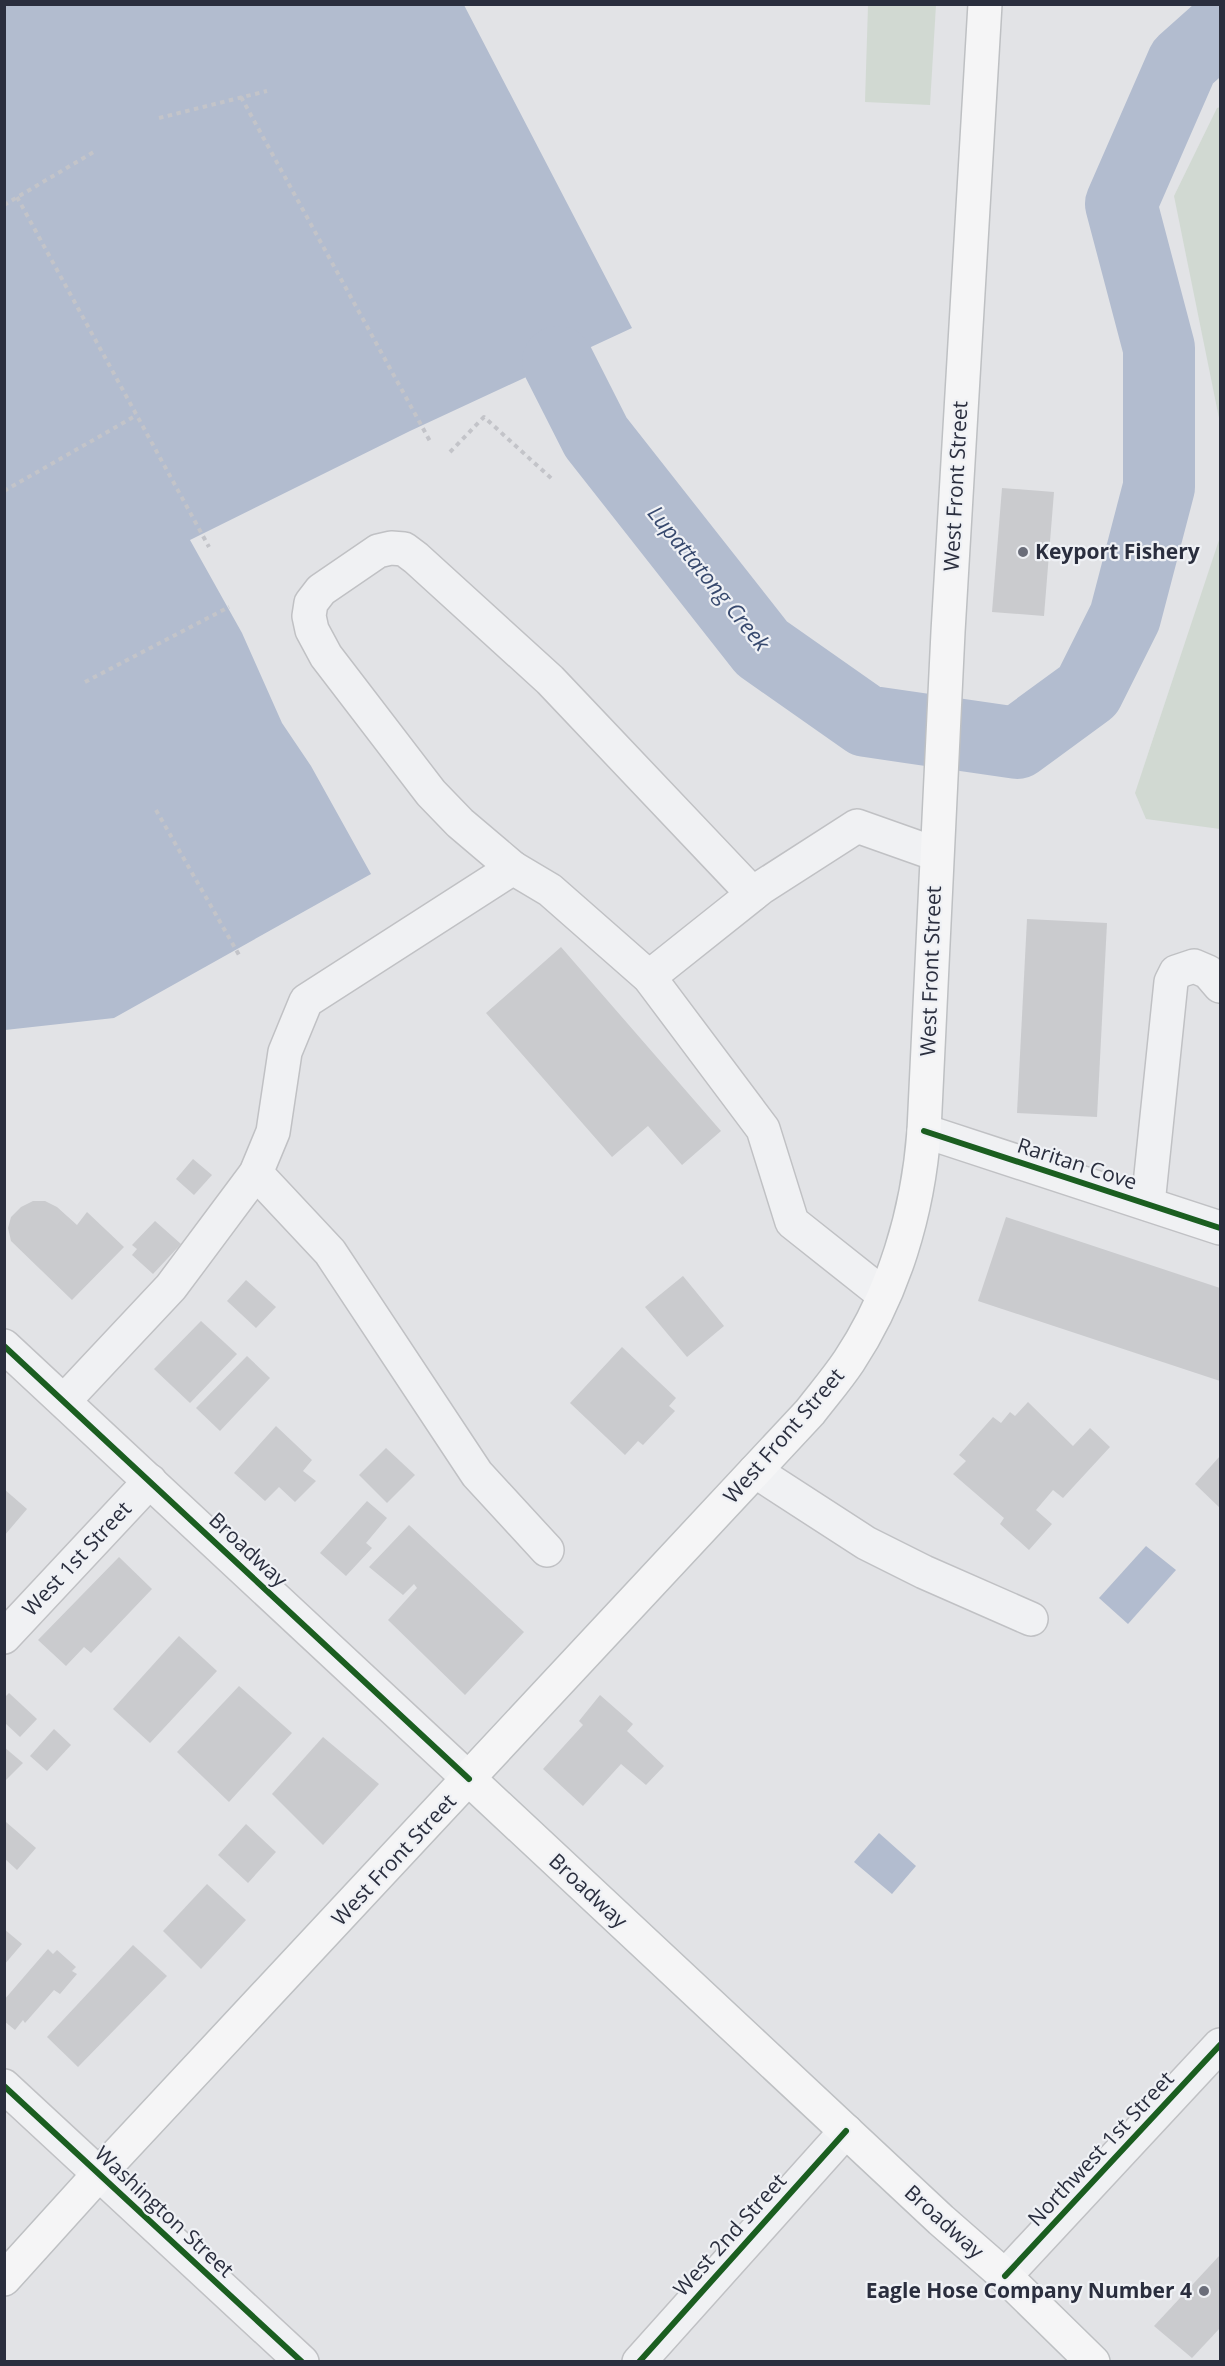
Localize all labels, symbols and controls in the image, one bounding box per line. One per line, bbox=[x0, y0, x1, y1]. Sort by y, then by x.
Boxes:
street label: West Front Street bbox=[937, 400, 973, 572]
water label: Lupattatong Creek bbox=[642, 498, 779, 657]
place label: Keyport Fishery bbox=[1035, 537, 1200, 565]
marker: Keyport Fishery bbox=[1016, 545, 1030, 559]
street label: West Front Street bbox=[913, 885, 947, 1057]
street label: Raritan Cove bbox=[1014, 1131, 1141, 1196]
street label: West Front Street bbox=[717, 1362, 850, 1509]
street label: West 1st Street bbox=[16, 1495, 137, 1622]
street label: Broadway bbox=[203, 1506, 294, 1593]
street label: West Front Street bbox=[325, 1787, 462, 1931]
street label: Broadway bbox=[543, 1847, 634, 1934]
street label: Northwest 1st Street bbox=[1021, 2065, 1179, 2232]
street label: Washington Street bbox=[89, 2139, 240, 2283]
street label: West 2nd Street bbox=[667, 2167, 792, 2302]
street label: Broadway bbox=[899, 2178, 991, 2265]
place label: Eagle Hose Company Number 4 bbox=[866, 2276, 1192, 2304]
marker: Eagle Hose Company Number 4 bbox=[1197, 2284, 1211, 2298]

